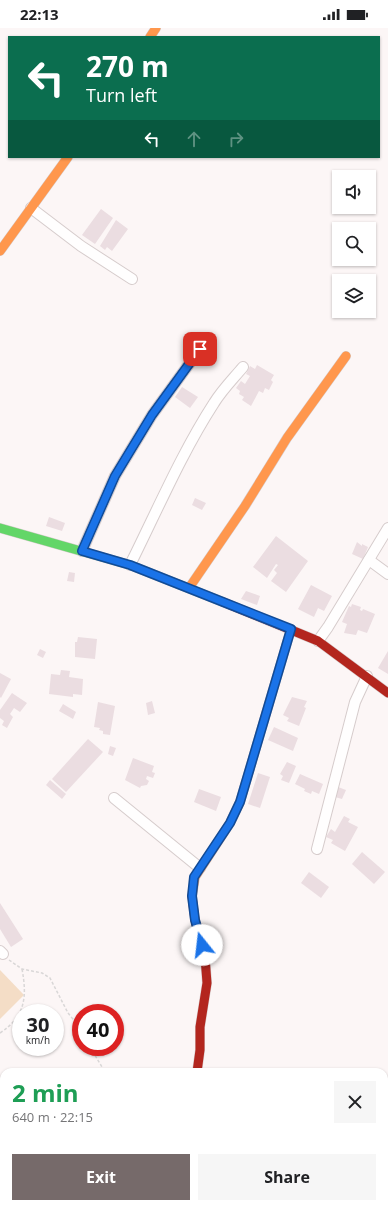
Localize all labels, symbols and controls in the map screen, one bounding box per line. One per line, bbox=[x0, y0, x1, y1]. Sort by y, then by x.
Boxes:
text: 22:13 bbox=[20, 4, 59, 24]
text: 270 m bbox=[86, 47, 169, 85]
icon: left bbox=[20, 52, 72, 104]
text: Turn left bbox=[86, 83, 157, 107]
icon: left bbox=[141, 128, 163, 150]
icon: ahead bbox=[183, 128, 205, 150]
icon: right bbox=[225, 128, 247, 150]
map controls bbox=[332, 170, 376, 318]
button: sound bbox=[332, 170, 376, 214]
button: search bbox=[332, 222, 376, 266]
button: layers bbox=[332, 274, 376, 318]
pin bbox=[183, 332, 217, 366]
icon: arrive bbox=[189, 338, 211, 360]
position arrow bbox=[181, 924, 223, 966]
speed limit sign: 40 bbox=[72, 1004, 124, 1056]
text: 30 bbox=[27, 1011, 49, 1038]
text: km/h bbox=[26, 1033, 50, 1047]
text: 2 min bbox=[12, 1076, 79, 1109]
button: close bbox=[334, 1081, 376, 1123]
text: 640 m · 22:15 bbox=[12, 1108, 93, 1126]
button: Exit bbox=[12, 1154, 190, 1200]
button: Share bbox=[198, 1154, 376, 1200]

